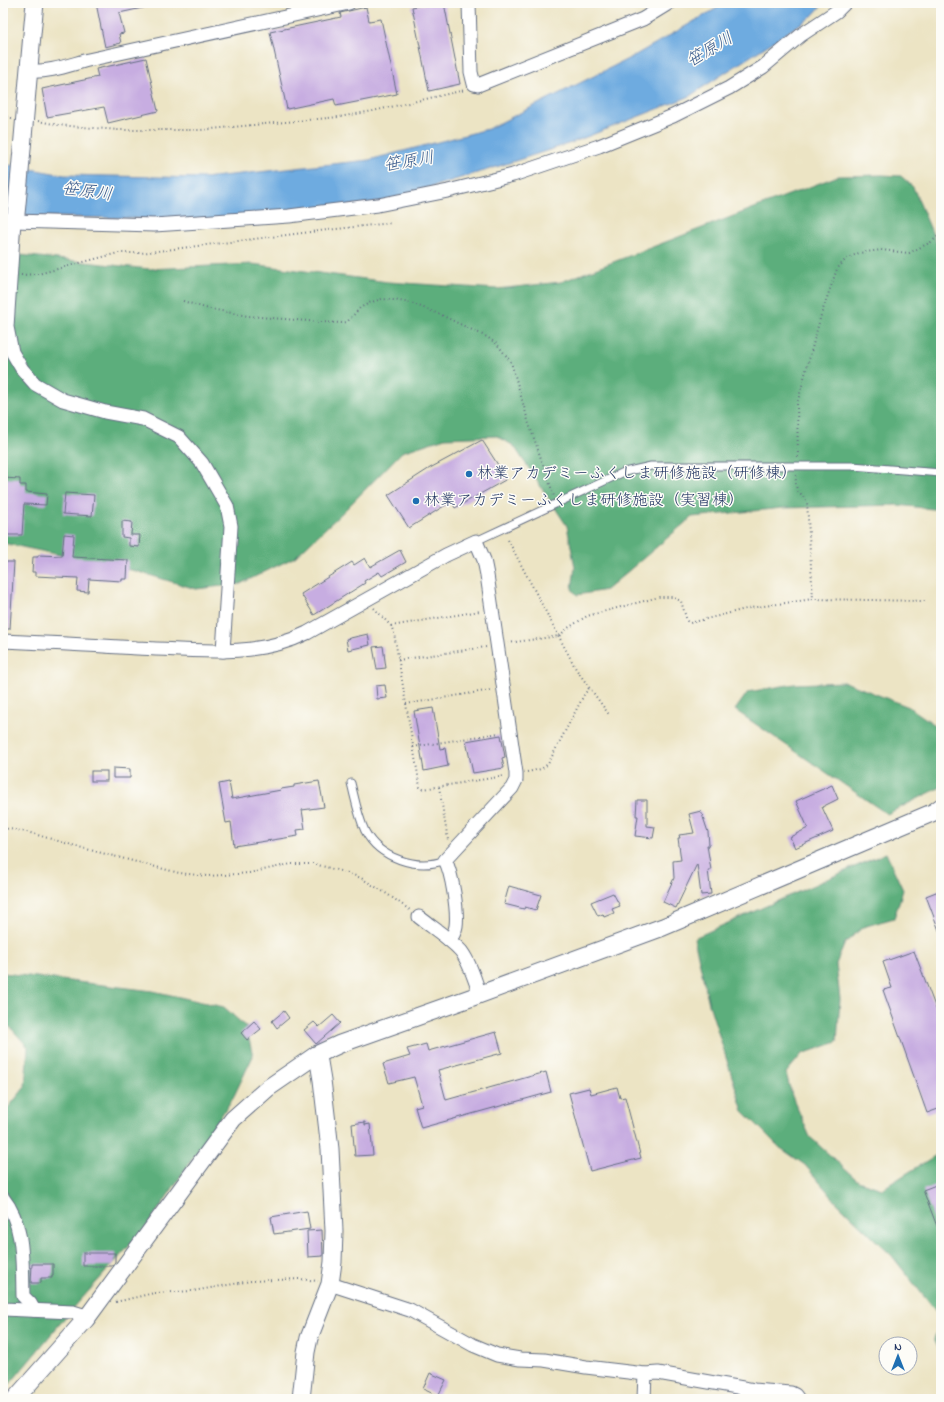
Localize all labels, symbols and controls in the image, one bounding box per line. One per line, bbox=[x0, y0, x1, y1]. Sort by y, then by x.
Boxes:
water label: 笹原川 bbox=[682, 26, 738, 74]
water label: 笹原川 bbox=[382, 145, 436, 179]
water label: 笹原川 bbox=[60, 176, 114, 208]
place label: 林業アカデミーふくしま研修施設（研修棟） bbox=[477, 462, 797, 486]
marker: 林業アカデミーふくしま研修施設（研修棟） bbox=[464, 469, 474, 479]
place label: 林業アカデミーふくしま研修施設（実習棟） bbox=[424, 489, 744, 513]
marker: 林業アカデミーふくしま研修施設（実習棟） bbox=[411, 496, 421, 506]
north arrow bbox=[878, 1336, 918, 1376]
text: N bbox=[894, 1339, 902, 1355]

